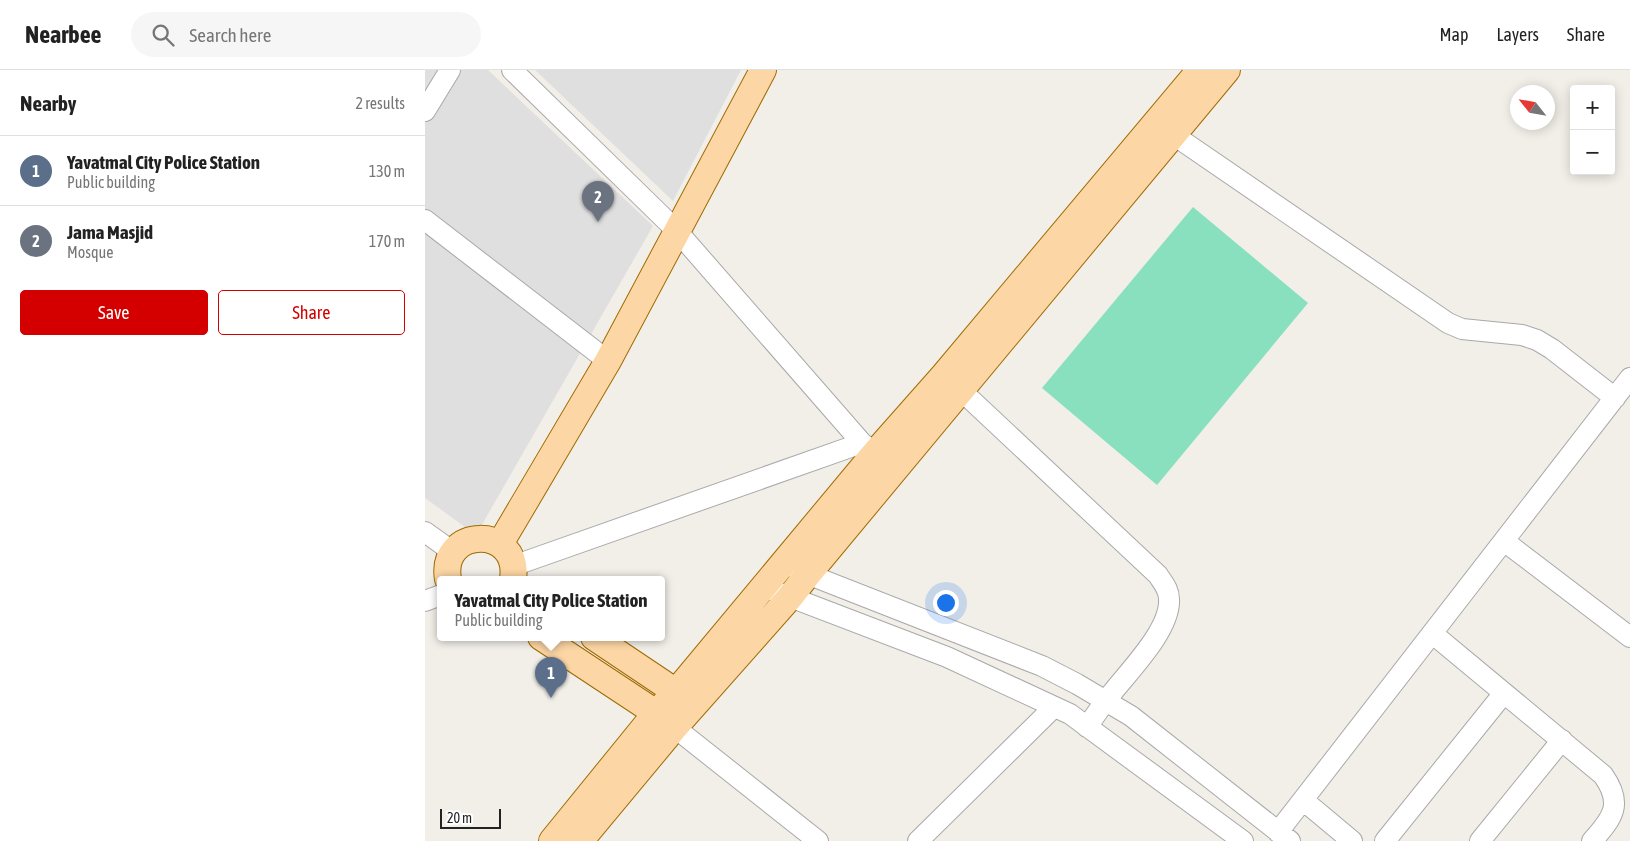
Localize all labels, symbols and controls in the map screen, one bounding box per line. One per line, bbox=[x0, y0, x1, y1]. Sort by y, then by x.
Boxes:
search box bbox=[131, 12, 481, 57]
text: Nearbee bbox=[25, 21, 101, 48]
icon: search bbox=[149, 21, 177, 49]
text: Search here bbox=[189, 24, 271, 46]
text: Map bbox=[1439, 24, 1468, 45]
text: Layers bbox=[1496, 24, 1539, 45]
text: Share bbox=[1567, 24, 1605, 45]
north arrow bbox=[1510, 85, 1555, 130]
map controls bbox=[1570, 85, 1615, 175]
button: + bbox=[1570, 85, 1615, 130]
text: Nearby bbox=[20, 91, 76, 115]
text: 2 results bbox=[355, 94, 405, 112]
button: − bbox=[1570, 130, 1615, 175]
text: Yavatmal City Police Station bbox=[67, 151, 260, 173]
text: 1 bbox=[32, 162, 40, 180]
text: 130 m bbox=[369, 162, 405, 180]
text: Public building bbox=[67, 173, 155, 191]
pin: 2 bbox=[582, 181, 614, 222]
text: Jama Masjid bbox=[67, 221, 153, 243]
text: 2 bbox=[32, 232, 40, 250]
text: 170 m bbox=[369, 232, 405, 250]
text: Mosque bbox=[67, 243, 113, 261]
button: Save bbox=[20, 290, 208, 335]
button: Share bbox=[218, 290, 405, 335]
popup bbox=[437, 576, 665, 641]
text: Yavatmal City Police Station bbox=[454, 589, 648, 611]
your location bbox=[933, 590, 959, 616]
text: Public building bbox=[454, 611, 543, 629]
pin: 1 bbox=[535, 657, 567, 698]
scale bar bbox=[440, 806, 501, 829]
text: 20 m bbox=[447, 810, 472, 826]

